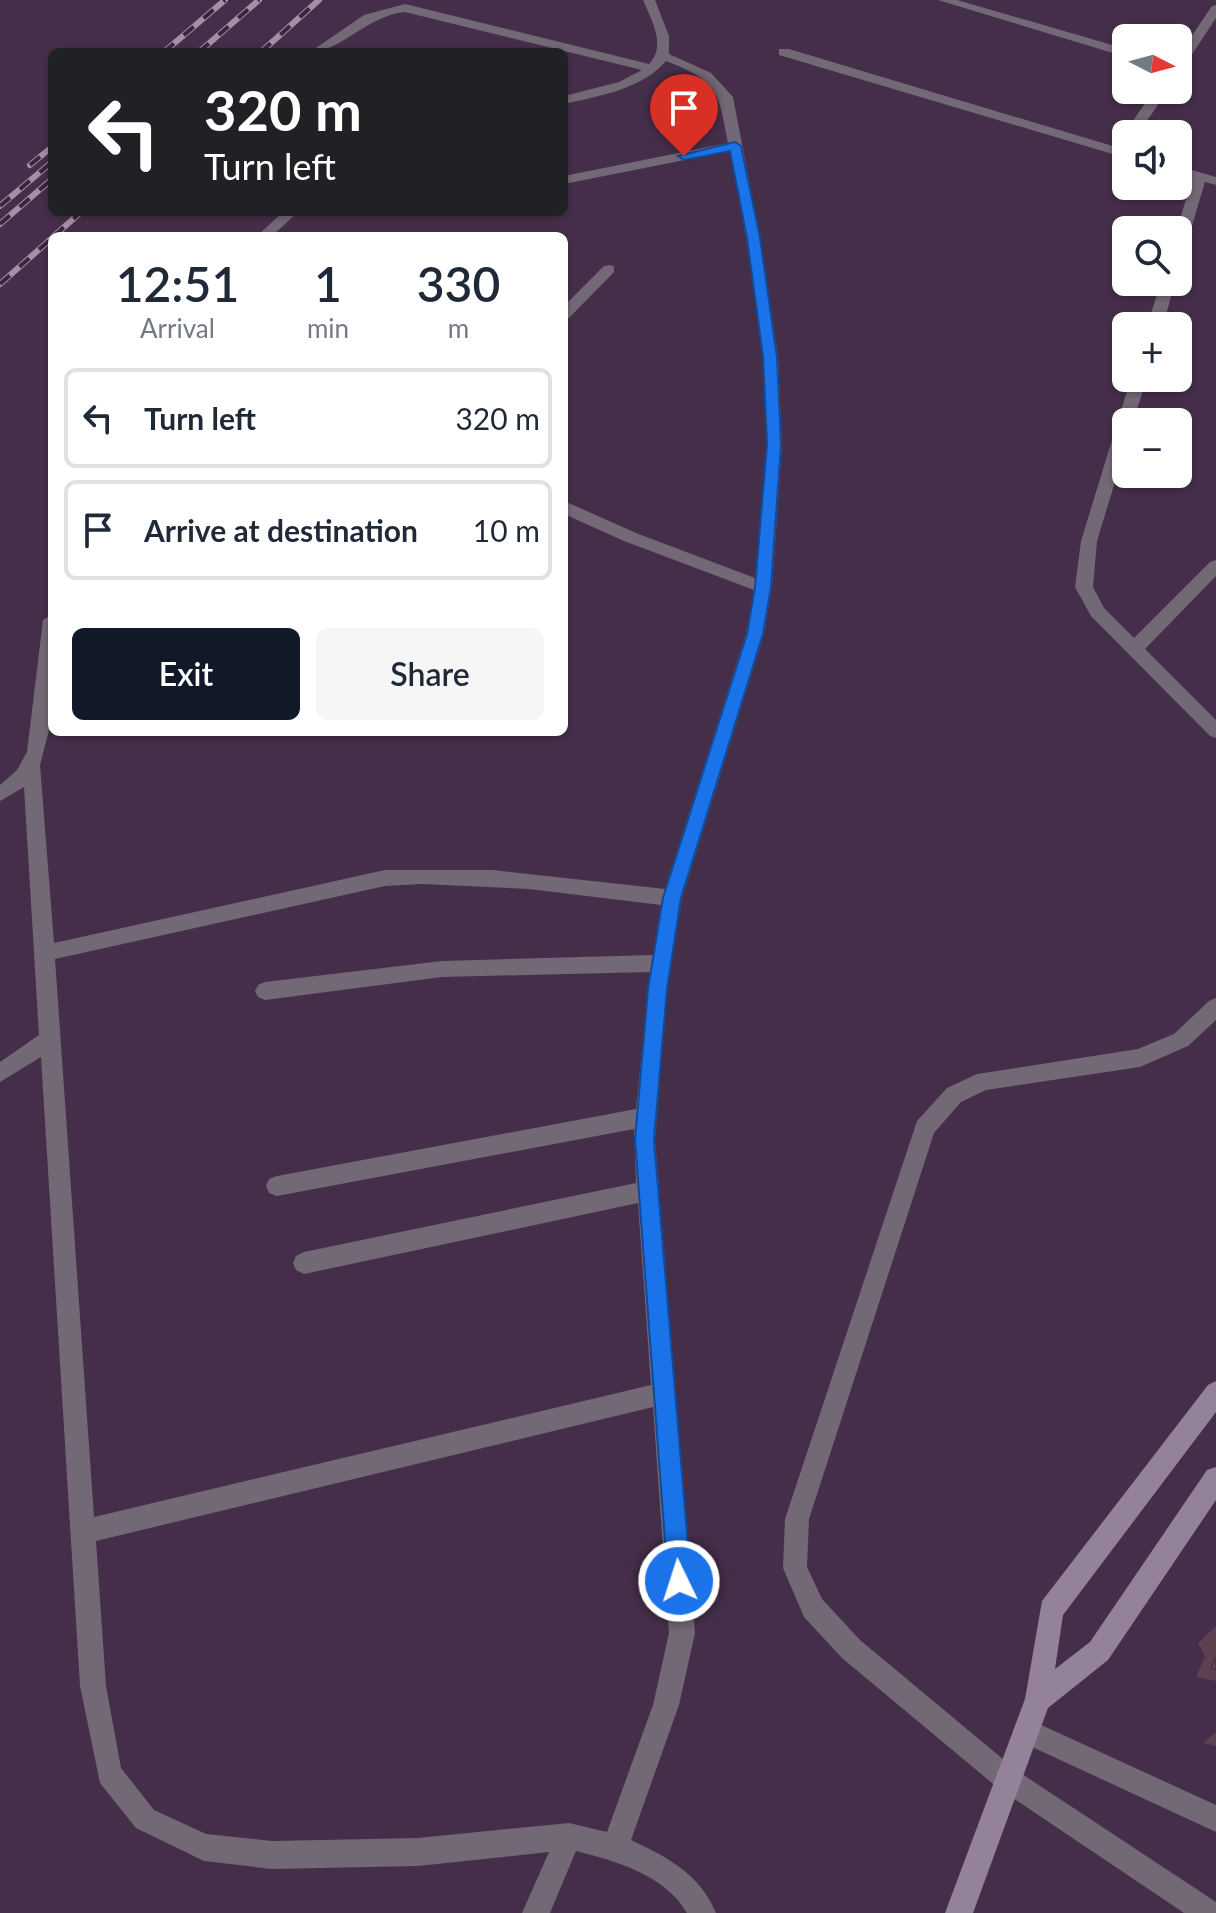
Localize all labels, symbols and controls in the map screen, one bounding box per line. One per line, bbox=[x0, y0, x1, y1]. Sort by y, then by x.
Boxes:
north arrow bbox=[1112, 24, 1192, 104]
map controls bbox=[1112, 24, 1192, 488]
pin bbox=[650, 74, 718, 156]
text: 320 m bbox=[204, 76, 362, 143]
icon: left bbox=[72, 80, 176, 184]
icon: arrive bbox=[662, 86, 706, 130]
button: sound bbox=[1112, 120, 1192, 200]
text: Turn left bbox=[204, 144, 336, 188]
button: search bbox=[1112, 216, 1192, 296]
text: 12:51 bbox=[116, 255, 239, 312]
text: 1 bbox=[314, 255, 342, 312]
text: 330 bbox=[417, 255, 500, 312]
text: Arrival bbox=[140, 312, 215, 344]
text: min bbox=[307, 312, 349, 344]
text: m bbox=[448, 312, 469, 344]
button: + bbox=[1112, 312, 1192, 392]
icon: left bbox=[76, 396, 120, 440]
text: Turn left bbox=[144, 400, 256, 436]
text: 320 m bbox=[455, 400, 540, 436]
button: − bbox=[1112, 408, 1192, 488]
icon: arrive bbox=[76, 508, 120, 552]
text: Arrive at destination bbox=[144, 512, 418, 548]
text: 10 m bbox=[473, 512, 540, 548]
button: Exit bbox=[72, 628, 300, 720]
button: Share bbox=[316, 628, 544, 720]
position arrow bbox=[637, 1539, 721, 1623]

